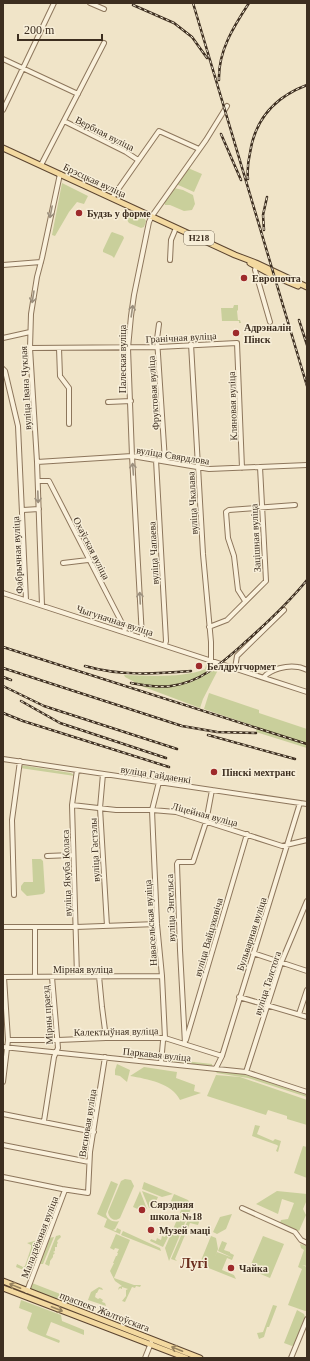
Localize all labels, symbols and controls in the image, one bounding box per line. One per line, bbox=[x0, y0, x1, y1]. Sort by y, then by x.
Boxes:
scale bar bbox=[18, 16, 102, 42]
text: 200 m bbox=[24, 23, 55, 37]
street label: Вербная вуліца bbox=[73, 114, 137, 153]
street label: Брэсцкая вуліца bbox=[62, 161, 128, 200]
one-way arrow bbox=[47, 205, 55, 218]
marker: Будзь у форме bbox=[74, 208, 84, 218]
place label: Будзь у форме bbox=[87, 208, 151, 219]
road number: Н218 bbox=[184, 231, 214, 245]
marker: Европочта bbox=[239, 273, 249, 283]
place label: Европочта bbox=[252, 273, 301, 284]
one-way arrow bbox=[29, 290, 37, 303]
one-way arrow bbox=[128, 305, 136, 318]
place label: Адрэналін Пінск bbox=[244, 322, 291, 345]
street label: Палеская вуліца bbox=[117, 324, 128, 393]
marker: Адрэналін Пінск bbox=[231, 328, 241, 338]
street label: Гранічная вуліца bbox=[145, 330, 217, 345]
street label: вуліца Івана Чуклая bbox=[18, 345, 33, 430]
street label: Фруктовая вуліца bbox=[145, 355, 162, 430]
street label: Кляновая вуліца bbox=[226, 371, 239, 441]
street label: вуліца Свярдлова bbox=[136, 444, 211, 467]
one-way arrow bbox=[129, 463, 136, 476]
street label: вуліца Чкалава bbox=[185, 471, 200, 535]
one-way arrow bbox=[34, 490, 42, 503]
street label: Зацішная вуліца bbox=[248, 503, 263, 573]
street label: Фабрычная вуліца bbox=[10, 515, 25, 594]
street label: Охаўская вуліца bbox=[71, 515, 112, 582]
street label: вуліца Чапаева bbox=[146, 521, 161, 585]
one-way arrow bbox=[137, 592, 144, 605]
street label: Чыгуначная вуліца bbox=[75, 603, 155, 638]
marker: Белдругчормет bbox=[194, 661, 204, 671]
place label: Белдругчормет bbox=[207, 661, 276, 672]
street label: вуліца Гайдаенкі bbox=[120, 763, 192, 786]
marker: Пінскі мехтранс bbox=[209, 767, 219, 777]
place label: Пінскі мехтранс bbox=[222, 767, 296, 778]
street label: Ліцейная вуліца bbox=[171, 800, 240, 829]
street label: вуліца Гастэлы bbox=[87, 818, 102, 882]
street label: вуліца Якуба Коласа bbox=[59, 829, 74, 917]
street label: вуліца Энгельса bbox=[164, 873, 177, 942]
street label: Навасельская вуліца bbox=[142, 879, 159, 966]
street label: Бульварная вуліца bbox=[234, 895, 269, 972]
street label: вуліца Вайцэховіча bbox=[192, 896, 225, 978]
street label: вуліца Талстога bbox=[252, 949, 283, 1017]
street label: Мірная вуліца bbox=[53, 964, 114, 975]
street label: Мірны праезд bbox=[40, 985, 55, 1045]
street label: Калектыўная вуліца bbox=[74, 1025, 159, 1038]
street label: Паркавая вуліца bbox=[122, 1045, 192, 1064]
street label: Вясновая вуліца bbox=[77, 1088, 98, 1158]
street label: Маладзёжная вуліца bbox=[19, 1194, 60, 1280]
place label: Сярэдняя школа №18 bbox=[150, 1199, 202, 1222]
marker: Сярэдняя школа №18 bbox=[137, 1205, 147, 1215]
marker: Музей маці bbox=[146, 1225, 156, 1235]
place label: Музей маці bbox=[159, 1225, 211, 1236]
district label: Лугі bbox=[180, 1256, 208, 1271]
marker: Чайка bbox=[226, 1263, 236, 1273]
place label: Чайка bbox=[239, 1263, 268, 1274]
one-way arrow bbox=[10, 1282, 22, 1289]
street label: праспект Жалтоўскага bbox=[58, 1289, 152, 1334]
one-way arrow bbox=[50, 1305, 62, 1313]
one-way arrow bbox=[171, 1344, 183, 1352]

